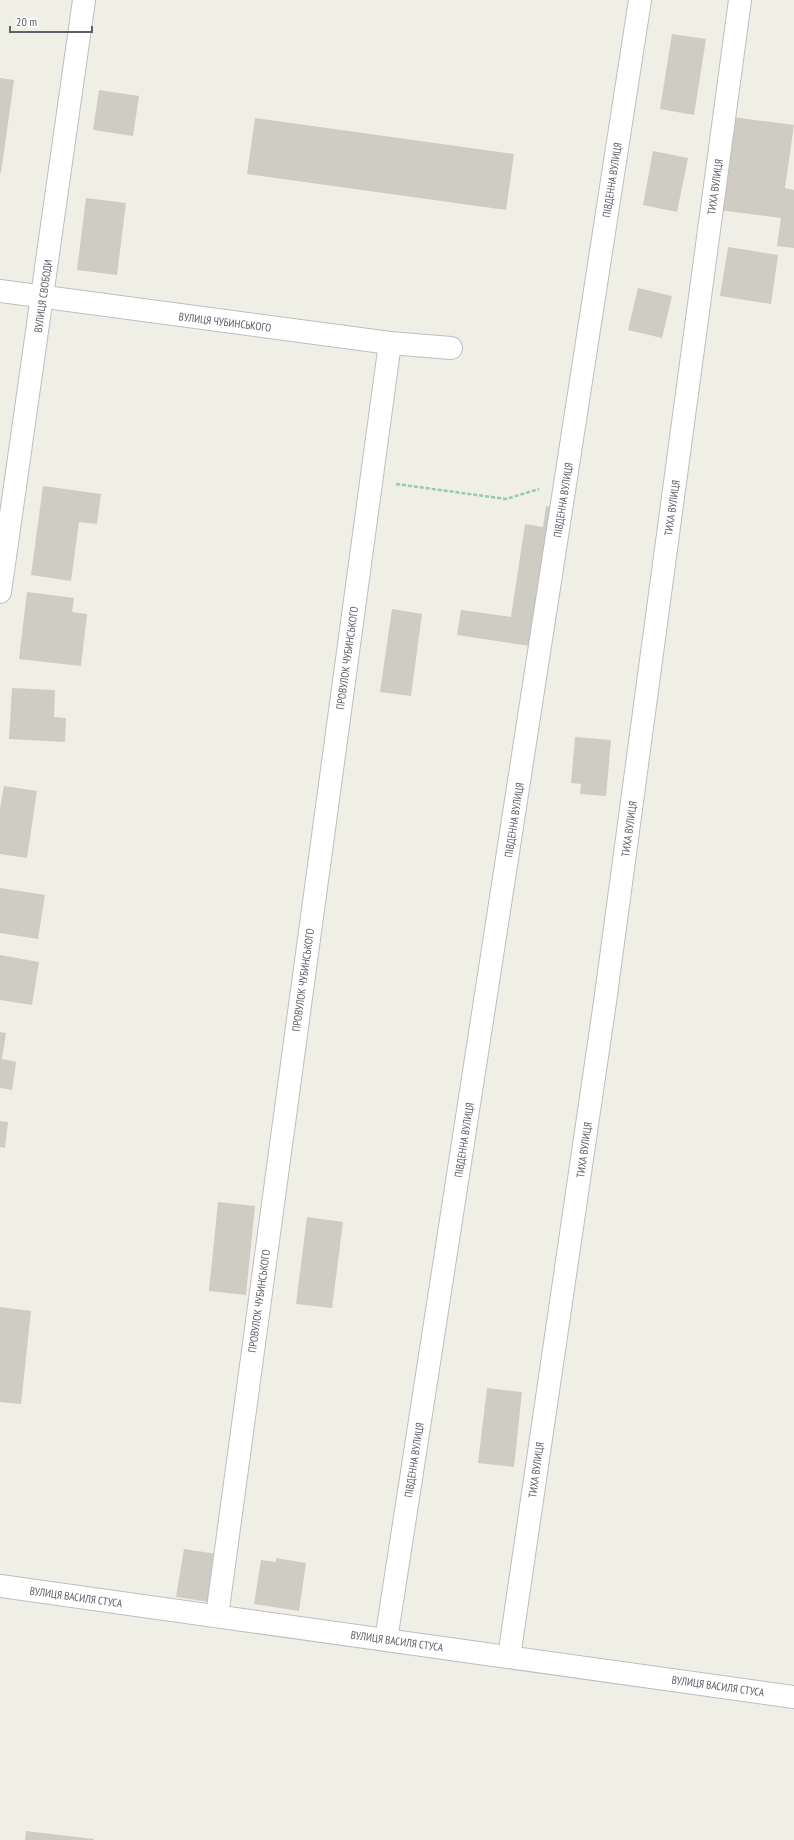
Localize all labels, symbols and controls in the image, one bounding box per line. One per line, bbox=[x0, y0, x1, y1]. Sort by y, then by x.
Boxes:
scale bar bbox=[10, 8, 92, 34]
text: 20 m bbox=[16, 14, 37, 29]
street label: ПІВДЕННА ВУЛИЦЯ bbox=[599, 141, 625, 219]
street label: ТИХА ВУЛИЦЯ bbox=[704, 158, 726, 216]
street label: ВУЛИЦЯ СВОБОДИ bbox=[31, 258, 55, 334]
street label: ВУЛИЦЯ ЧУБИНСЬКОГО bbox=[178, 309, 272, 335]
street label: ПІВДЕННА ВУЛИЦЯ bbox=[550, 461, 576, 539]
street label: ТИХА ВУЛИЦЯ bbox=[661, 479, 683, 537]
street label: ПРОВУЛОК ЧУБИНСЬКОГО bbox=[333, 605, 361, 711]
street label: ПІВДЕННА ВУЛИЦЯ bbox=[501, 781, 527, 859]
street label: ТИХА ВУЛИЦЯ bbox=[618, 800, 640, 858]
street label: ПРОВУЛОК ЧУБИНСЬКОГО bbox=[289, 927, 317, 1033]
street label: ПІВДЕННА ВУЛИЦЯ bbox=[451, 1101, 477, 1179]
street label: ТИХА ВУЛИЦЯ bbox=[573, 1121, 595, 1179]
street label: ПРОВУЛОК ЧУБИНСЬКОГО bbox=[245, 1248, 273, 1354]
street label: ПІВДЕННА ВУЛИЦЯ bbox=[401, 1421, 427, 1499]
street label: ТИХА ВУЛИЦЯ bbox=[525, 1441, 547, 1499]
street label: ВУЛИЦЯ ВАСИЛЯ СТУСА bbox=[29, 1584, 124, 1611]
street label: ВУЛИЦЯ ВАСИЛЯ СТУСА bbox=[350, 1628, 445, 1655]
street label: ВУЛИЦЯ ВАСИЛЯ СТУСА bbox=[671, 1673, 766, 1700]

